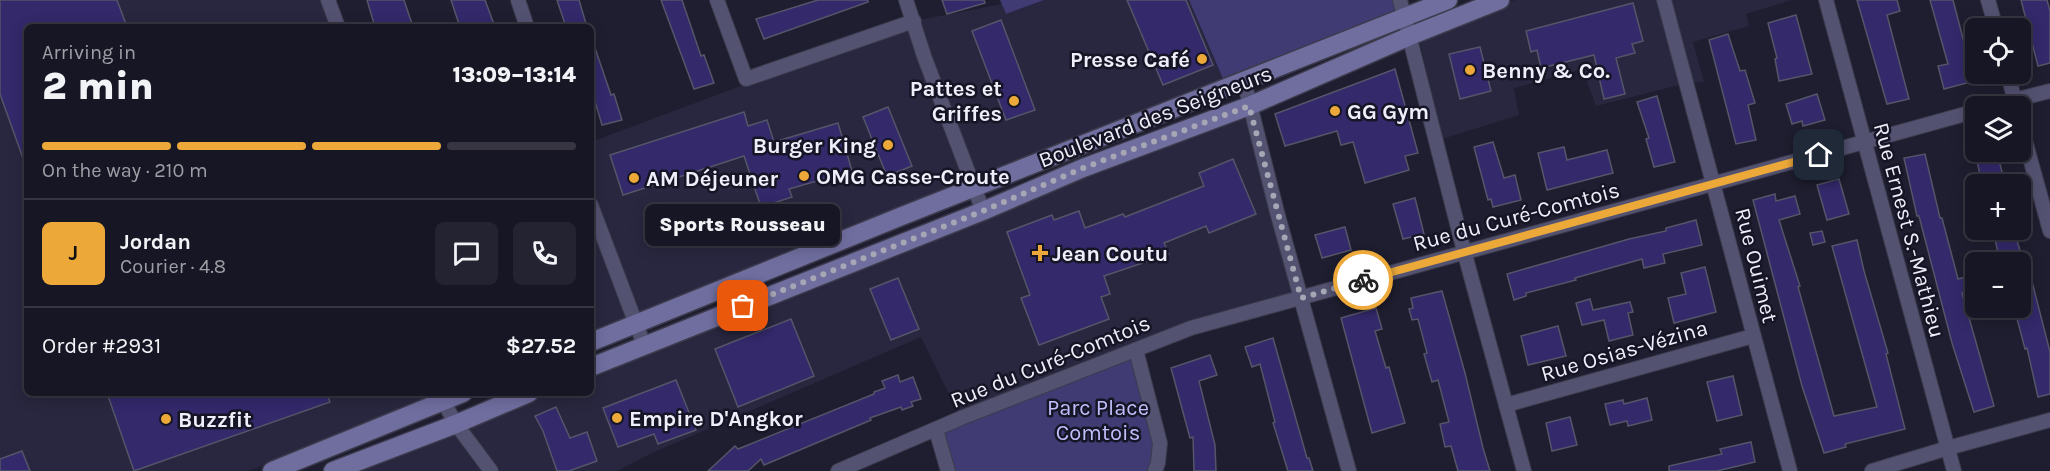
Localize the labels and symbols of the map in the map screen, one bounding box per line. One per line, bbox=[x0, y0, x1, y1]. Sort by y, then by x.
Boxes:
place label: Presse Café bbox=[1070, 47, 1190, 73]
marker: Presse Café bbox=[1195, 52, 1209, 66]
place label: Benny & Co. bbox=[1482, 58, 1610, 84]
street label: Boulevard des Seigneurs bbox=[1035, 60, 1276, 173]
marker: Benny & Co. bbox=[1463, 63, 1477, 77]
place label: Pattes et Griffes bbox=[910, 76, 1002, 127]
marker: Pattes et Griffes bbox=[1007, 94, 1021, 108]
place label: GG Gym bbox=[1347, 99, 1429, 125]
marker: GG Gym bbox=[1328, 104, 1342, 118]
street label: Rue Ernest S.-Mathieu bbox=[1868, 120, 1950, 341]
pin bbox=[1793, 129, 1844, 180]
place label: Burger King bbox=[753, 133, 876, 159]
marker: Burger King bbox=[881, 138, 895, 152]
place label: OMG Casse-Croute bbox=[816, 164, 1010, 190]
place label: AM Déjeuner bbox=[646, 166, 779, 192]
marker: OMG Casse-Croute bbox=[797, 169, 811, 183]
marker: AM Déjeuner bbox=[627, 171, 641, 185]
street label: Rue du Curé-Comtois bbox=[1410, 177, 1623, 257]
callout: Sports Rousseau bbox=[646, 204, 840, 246]
street label: Rue Ouimet bbox=[1729, 205, 1783, 325]
place label: Jean Coutu bbox=[1052, 241, 1168, 267]
marker: Jean Coutu bbox=[1033, 246, 1047, 260]
courier bbox=[1333, 250, 1393, 310]
pin bbox=[717, 280, 768, 331]
street label: Rue du Curé-Comtois bbox=[947, 310, 1154, 414]
street label: Rue Osias-Vézina bbox=[1538, 315, 1711, 387]
park label: Parc Place Comtois bbox=[1047, 395, 1149, 446]
place label: Empire D'Angkor bbox=[629, 406, 803, 432]
place label: Buzzfit bbox=[178, 407, 252, 433]
marker: Empire D'Angkor bbox=[610, 411, 624, 425]
marker: Buzzfit bbox=[159, 412, 173, 426]

